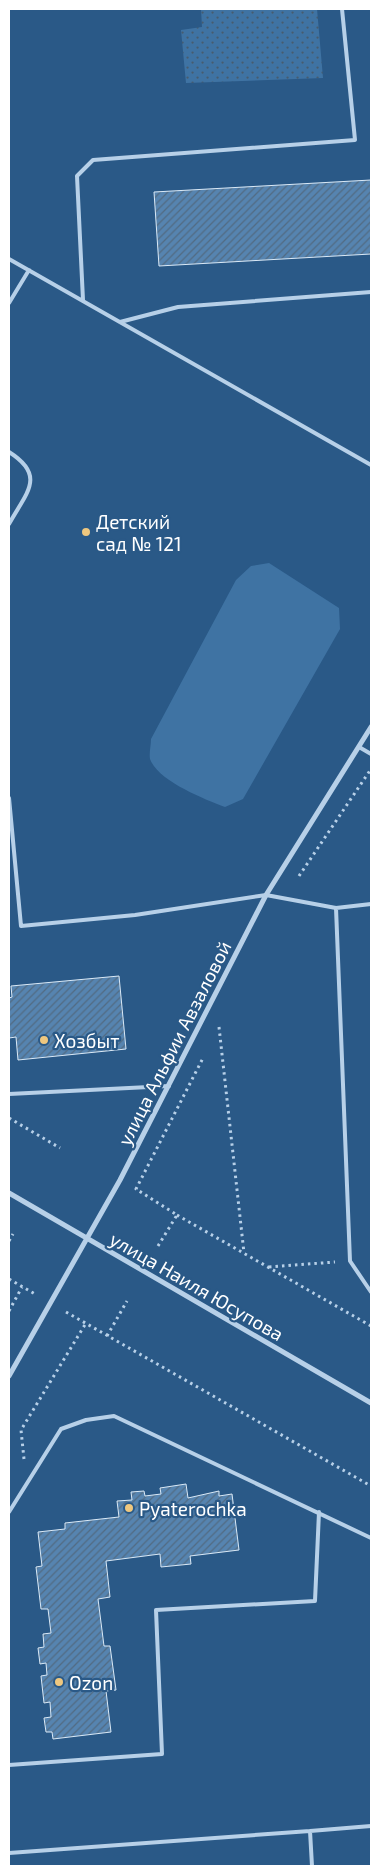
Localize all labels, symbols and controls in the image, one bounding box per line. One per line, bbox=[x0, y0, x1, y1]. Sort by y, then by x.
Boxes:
place label: Детский сад № 121 bbox=[96, 510, 182, 555]
marker: Детский сад № 121 bbox=[80, 526, 92, 538]
street label: улица Альфии Авзаловой bbox=[112, 937, 236, 1149]
place label: Хозбыт bbox=[54, 1029, 120, 1052]
marker: Хозбыт bbox=[38, 1034, 50, 1046]
street label: улица Наиля Юсупова bbox=[106, 1227, 288, 1346]
place label: Pyaterochka bbox=[139, 1497, 247, 1520]
marker: Pyaterochka bbox=[123, 1502, 135, 1514]
place label: Ozon bbox=[69, 1671, 113, 1694]
marker: Ozon bbox=[53, 1676, 65, 1688]

